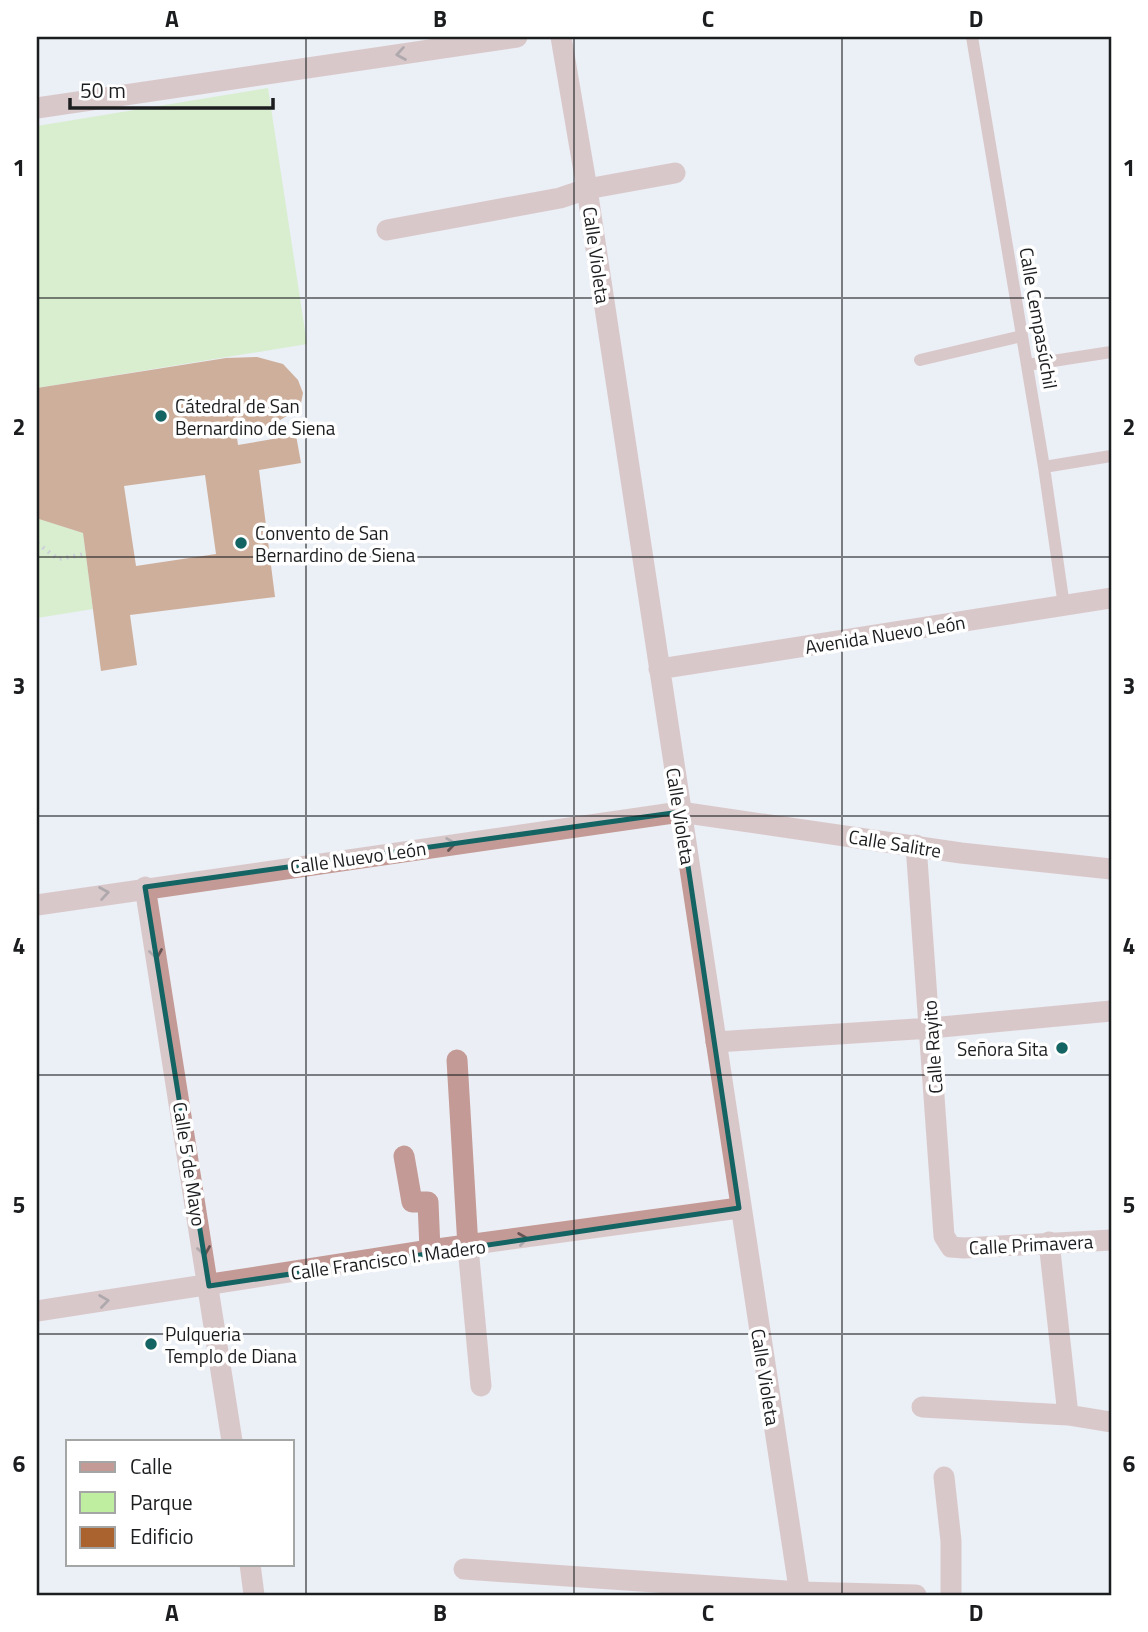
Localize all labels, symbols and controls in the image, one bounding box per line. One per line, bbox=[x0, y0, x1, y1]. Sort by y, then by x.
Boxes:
text: A bbox=[165, 1, 179, 36]
text: B bbox=[433, 1, 447, 36]
text: C bbox=[702, 1, 714, 36]
text: D bbox=[969, 1, 983, 36]
one-way arrow bbox=[395, 47, 407, 62]
scale bar bbox=[70, 66, 273, 110]
text: 50 m bbox=[80, 74, 126, 106]
text: 1 bbox=[13, 150, 25, 185]
text: 1 bbox=[1123, 150, 1135, 185]
street label: Calle Violeta bbox=[576, 205, 618, 306]
street label: Calle Cempasúchil bbox=[1012, 245, 1066, 391]
place label: Cátedral de San Bernardino de Siena bbox=[175, 391, 336, 442]
marker: Cátedral de San Bernardino de Siena bbox=[153, 408, 169, 424]
text: 2 bbox=[13, 409, 25, 444]
text: 2 bbox=[1123, 409, 1135, 444]
place label: Convento de San Bernardino de Siena bbox=[255, 518, 416, 569]
marker: Convento de San Bernardino de Siena bbox=[233, 535, 249, 551]
street label: Avenida Nuevo León bbox=[803, 607, 967, 661]
text: 3 bbox=[13, 668, 25, 703]
text: 3 bbox=[1123, 668, 1135, 703]
street label: Calle Violeta bbox=[659, 765, 703, 867]
street label: Calle Salitre bbox=[847, 821, 943, 865]
street label: Calle Nuevo León bbox=[288, 833, 428, 881]
one-way arrow bbox=[445, 836, 456, 851]
one-way arrow bbox=[98, 886, 110, 901]
text: 4 bbox=[13, 928, 25, 963]
text: 4 bbox=[1123, 928, 1135, 963]
one-way arrow bbox=[148, 948, 163, 960]
street label: Calle Rayito bbox=[914, 999, 950, 1095]
place label: Señora Sita bbox=[957, 1034, 1048, 1063]
marker: Señora Sita bbox=[1054, 1040, 1070, 1056]
street label: Calle 5 de Mayo bbox=[166, 1100, 214, 1228]
text: 5 bbox=[13, 1187, 25, 1222]
text: 5 bbox=[1123, 1187, 1135, 1222]
street label: Calle Primavera bbox=[968, 1226, 1094, 1262]
street label: Calle Francisco I. Madero bbox=[289, 1231, 487, 1287]
one-way arrow bbox=[517, 1231, 529, 1246]
one-way arrow bbox=[196, 1245, 211, 1257]
one-way arrow bbox=[98, 1294, 110, 1309]
place label: Pulqueria Templo de Diana bbox=[165, 1319, 297, 1370]
street label: Calle Violeta bbox=[744, 1326, 788, 1428]
marker: Pulqueria Templo de Diana bbox=[143, 1336, 159, 1352]
legend bbox=[66, 1440, 294, 1566]
text: 6 bbox=[13, 1446, 26, 1481]
text: 6 bbox=[1123, 1446, 1136, 1481]
text: Calle bbox=[130, 1450, 172, 1482]
text: Parque bbox=[130, 1486, 193, 1518]
text: Edificio bbox=[130, 1520, 194, 1552]
text: A bbox=[165, 1595, 179, 1630]
text: B bbox=[433, 1595, 447, 1630]
text: C bbox=[702, 1595, 714, 1630]
text: D bbox=[969, 1595, 983, 1630]

